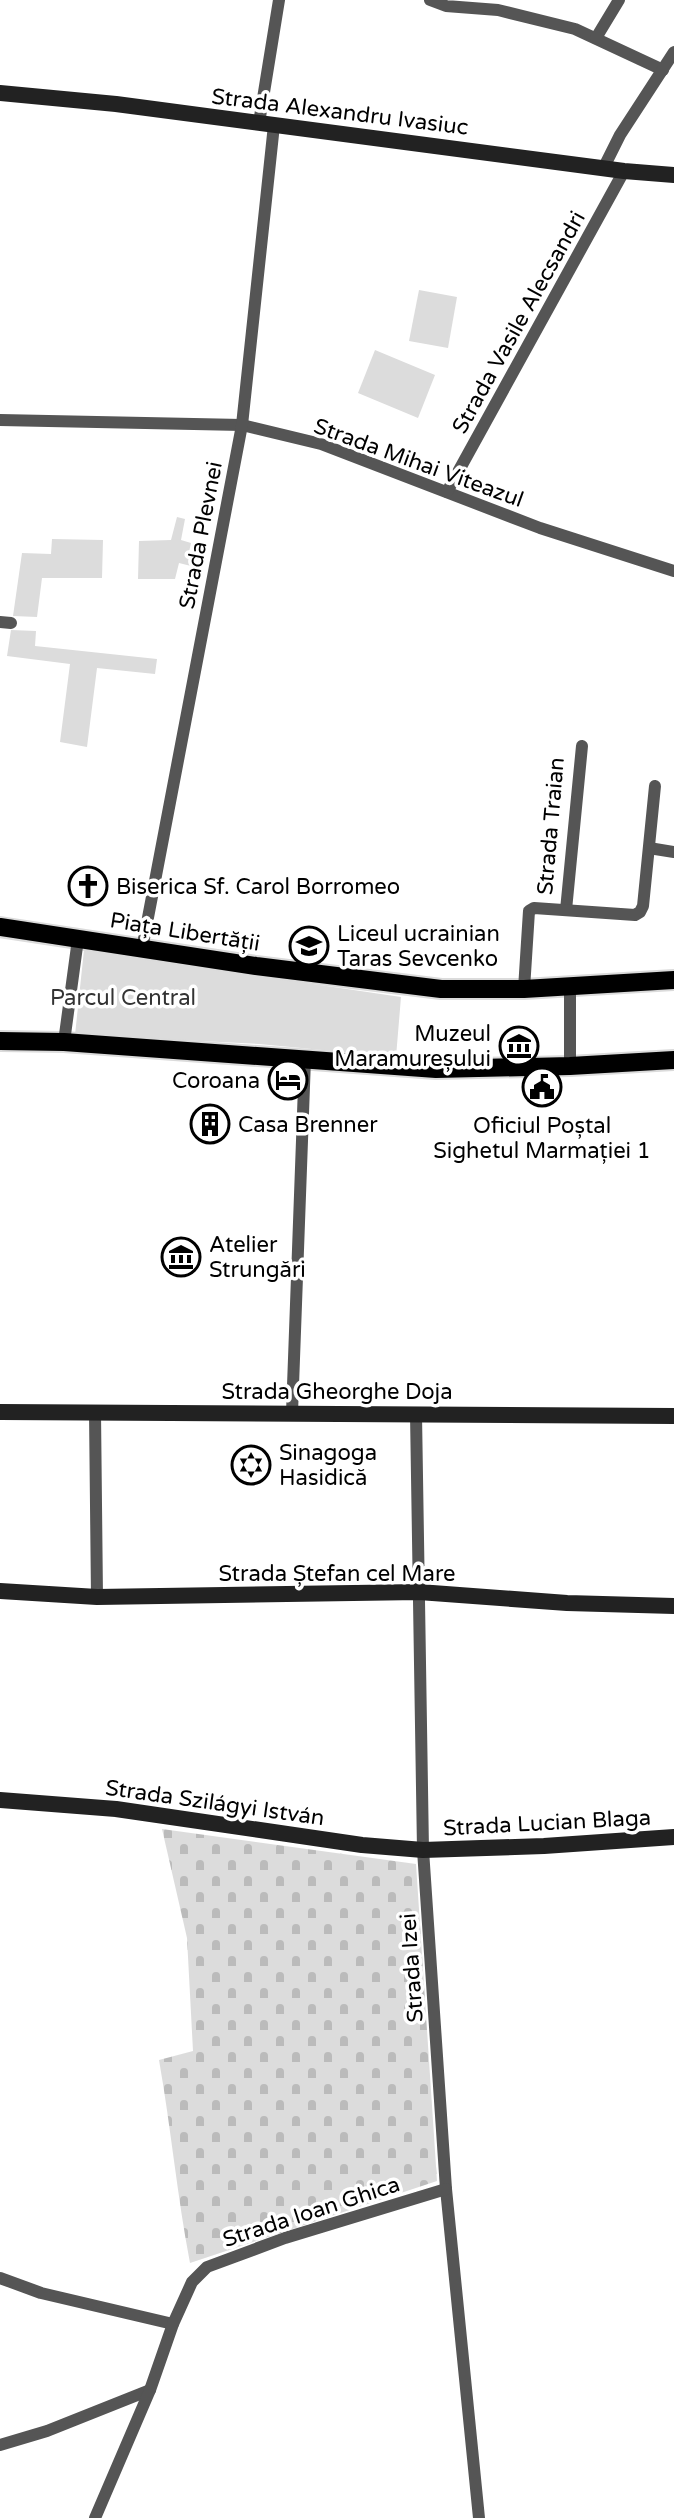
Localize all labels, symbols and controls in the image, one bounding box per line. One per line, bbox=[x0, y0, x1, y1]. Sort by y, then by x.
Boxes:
street label: Strada Alexandru Ivasiuc bbox=[210, 83, 470, 141]
street label: Strada Vasile Alecsandri bbox=[447, 207, 591, 438]
street label: Strada Mihai Viteazul bbox=[310, 413, 527, 513]
street label: Strada Plevnei bbox=[174, 459, 228, 611]
street label: Strada Traian bbox=[532, 756, 570, 896]
church icon: Biserica Sf. Carol Borromeo bbox=[67, 865, 109, 907]
place label: Biserica Sf. Carol Borromeo bbox=[116, 874, 400, 900]
street label: Piața Libertății bbox=[108, 907, 262, 957]
place label: Liceul ucrainian Taras Sevcenko bbox=[337, 921, 500, 972]
school or university icon: Liceul ucrainian Taras Sevcenko bbox=[288, 925, 330, 967]
park label: Parcul Central bbox=[50, 985, 196, 1011]
place label: Muzeul Maramureșului bbox=[334, 1021, 491, 1072]
museum icon: Muzeul Maramureșului bbox=[498, 1025, 540, 1067]
hotel icon: Coroana bbox=[267, 1059, 309, 1101]
public building icon: Oficiul Poștal Sighetul Marmației 1 bbox=[521, 1066, 563, 1108]
place label: Coroana bbox=[172, 1068, 260, 1094]
building icon: Casa Brenner bbox=[189, 1103, 231, 1145]
place label: Casa Brenner bbox=[238, 1112, 378, 1138]
place label: Oficiul Poștal Sighetul Marmației 1 bbox=[433, 1113, 651, 1164]
place label: Atelier Strungări bbox=[209, 1232, 306, 1283]
museum icon: Atelier Strungări bbox=[160, 1236, 202, 1278]
street label: Strada Gheorghe Doja bbox=[221, 1379, 453, 1405]
place label: Sinagoga Hasidică bbox=[279, 1440, 377, 1491]
synagogue icon: Sinagoga Hasidică bbox=[230, 1444, 272, 1486]
street label: Strada Ștefan cel Mare bbox=[219, 1561, 456, 1587]
street label: Strada Szilágyi István bbox=[104, 1775, 326, 1831]
street label: Strada Lucian Blaga bbox=[442, 1805, 652, 1841]
street label: Strada Izei bbox=[395, 1912, 429, 2023]
street label: Strada Ioan Ghica bbox=[219, 2171, 403, 2253]

